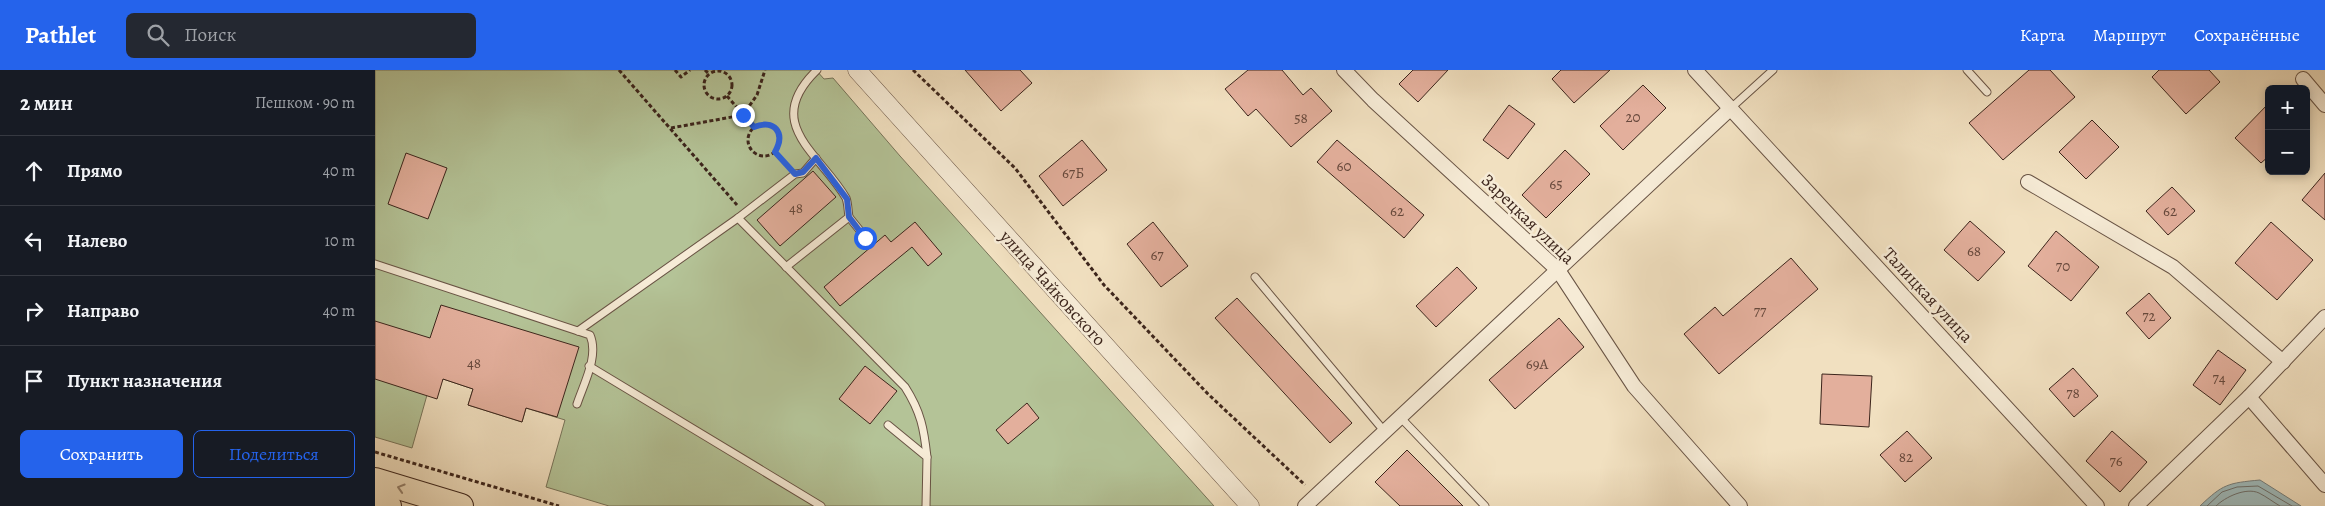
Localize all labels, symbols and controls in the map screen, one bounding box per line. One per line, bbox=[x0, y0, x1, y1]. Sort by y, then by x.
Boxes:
search box bbox=[126, 13, 476, 58]
text: Pathlet bbox=[25, 19, 96, 51]
icon: search bbox=[144, 21, 172, 49]
text: Поиск bbox=[184, 22, 236, 48]
text: Карта bbox=[2020, 23, 2065, 47]
text: Маршрут bbox=[2093, 23, 2166, 47]
text: Сохранённые bbox=[2194, 23, 2300, 47]
map controls bbox=[2265, 85, 2310, 175]
button: + bbox=[2265, 85, 2310, 130]
text: 2 мин bbox=[20, 89, 73, 117]
text: Пешком · 90 m bbox=[255, 92, 355, 114]
route end bbox=[732, 104, 755, 127]
house number: 20 bbox=[1625, 107, 1641, 127]
house number: 58 bbox=[1294, 108, 1308, 128]
button: − bbox=[2265, 130, 2310, 175]
house number: 60 bbox=[1337, 156, 1351, 176]
icon: ahead bbox=[20, 157, 48, 185]
text: Прямо bbox=[67, 158, 122, 184]
text: 40 m bbox=[323, 160, 355, 182]
house number: 67Б bbox=[1062, 163, 1084, 183]
street label: Зарецкая улица bbox=[1476, 168, 1580, 270]
house number: 65 bbox=[1549, 174, 1563, 194]
house number: 48 bbox=[789, 198, 803, 218]
house number: 62 bbox=[1390, 201, 1404, 221]
house number: 62 bbox=[2163, 201, 2177, 221]
street label: улица Чайковского bbox=[994, 224, 1111, 351]
icon: left bbox=[20, 227, 48, 255]
route start bbox=[854, 227, 877, 250]
text: Налево bbox=[67, 228, 127, 254]
text: 10 m bbox=[325, 230, 355, 252]
house number: 68 bbox=[1967, 241, 1981, 261]
street label: Талицкая улица bbox=[1878, 242, 1979, 348]
house number: 67 bbox=[1150, 245, 1164, 265]
house number: 70 bbox=[2056, 256, 2070, 276]
icon: right bbox=[20, 297, 48, 325]
text: Направо bbox=[67, 298, 139, 324]
text: 40 m bbox=[323, 300, 355, 322]
house number: 77 bbox=[1754, 301, 1767, 321]
house number: 72 bbox=[2142, 306, 2156, 326]
house number: 48 bbox=[467, 353, 481, 373]
house number: 69А bbox=[1526, 354, 1548, 374]
icon: arrive bbox=[20, 367, 48, 395]
text: Пункт назначения bbox=[67, 368, 222, 394]
house number: 74 bbox=[2212, 368, 2226, 388]
house number: 78 bbox=[2066, 383, 2080, 403]
button: Сохранить bbox=[20, 430, 183, 478]
button: Поделиться bbox=[193, 430, 355, 478]
house number: 82 bbox=[1899, 447, 1913, 467]
house number: 76 bbox=[2109, 451, 2123, 471]
one-way arrow bbox=[398, 483, 406, 493]

